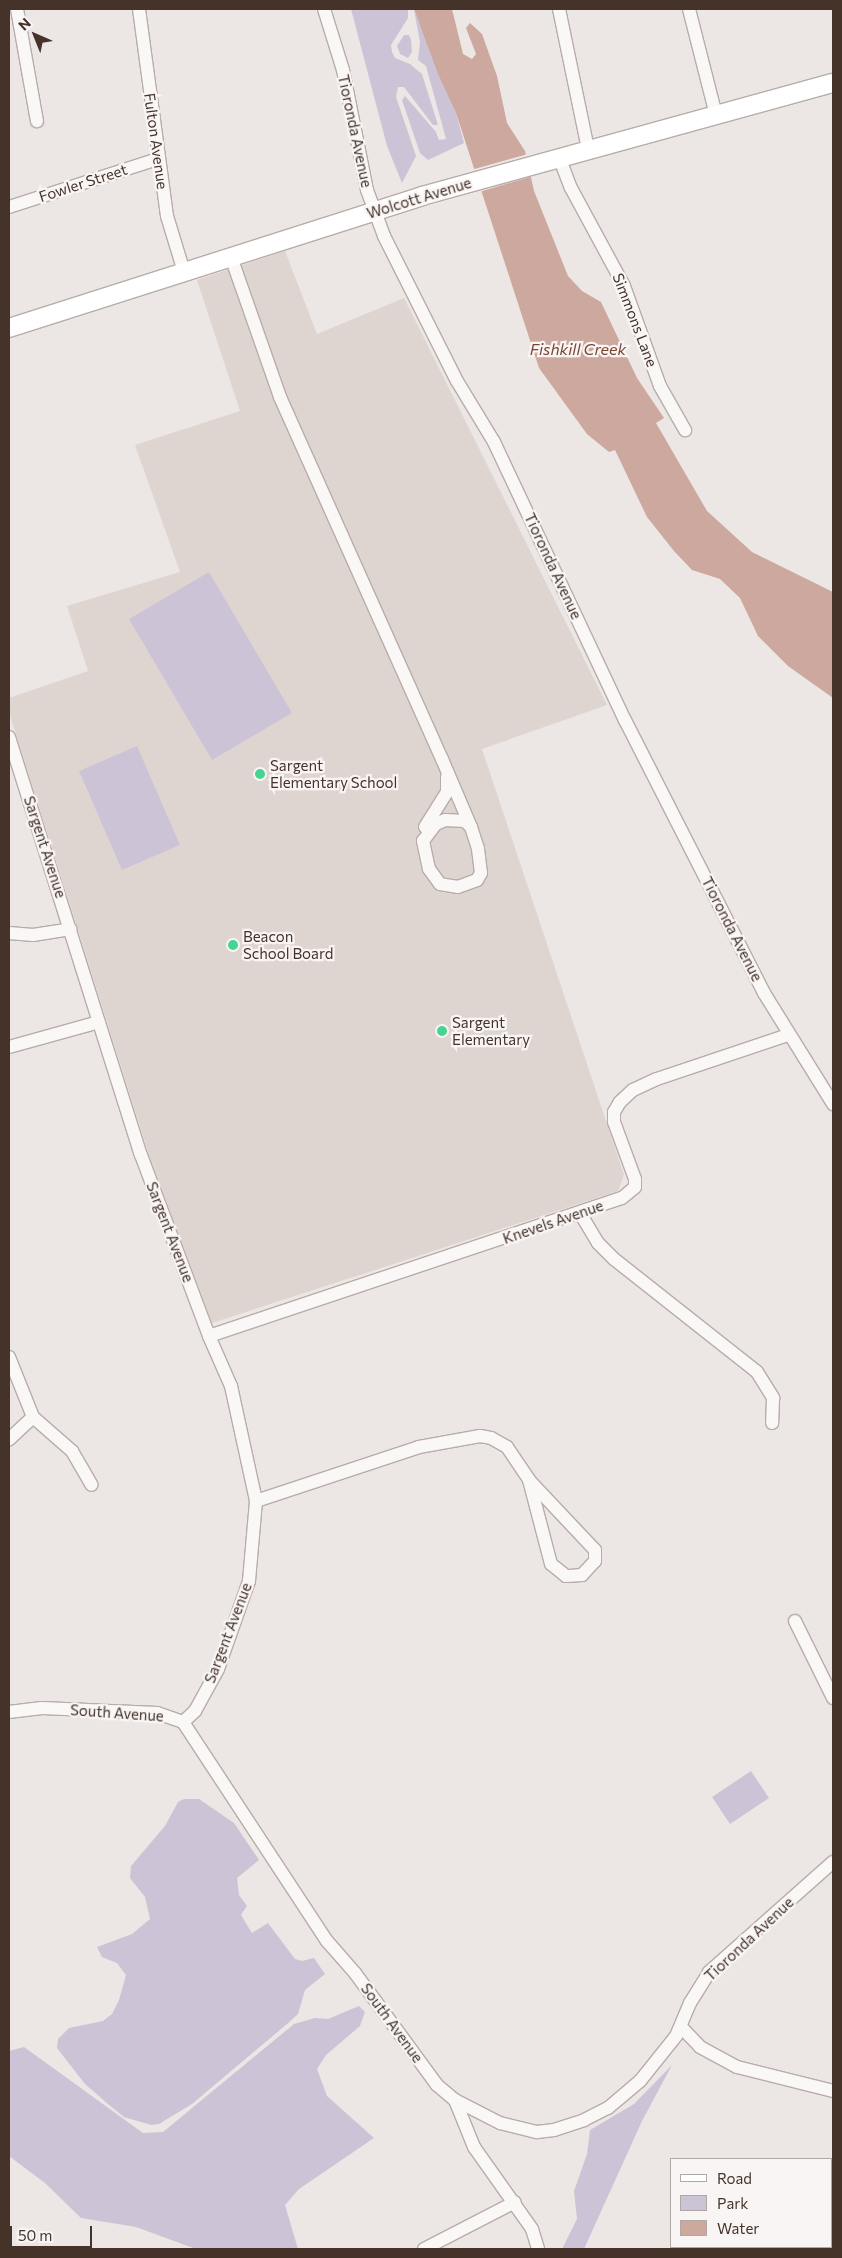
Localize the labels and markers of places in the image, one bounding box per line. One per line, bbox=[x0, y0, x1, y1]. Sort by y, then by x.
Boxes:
place label: Sargent Elementary School bbox=[270, 756, 397, 791]
marker: Sargent Elementary School bbox=[254, 768, 266, 780]
place label: Beacon School Board bbox=[243, 927, 333, 962]
marker: Beacon School Board bbox=[227, 939, 239, 951]
place label: Sargent Elementary bbox=[452, 1013, 530, 1048]
marker: Sargent Elementary bbox=[436, 1025, 448, 1037]

